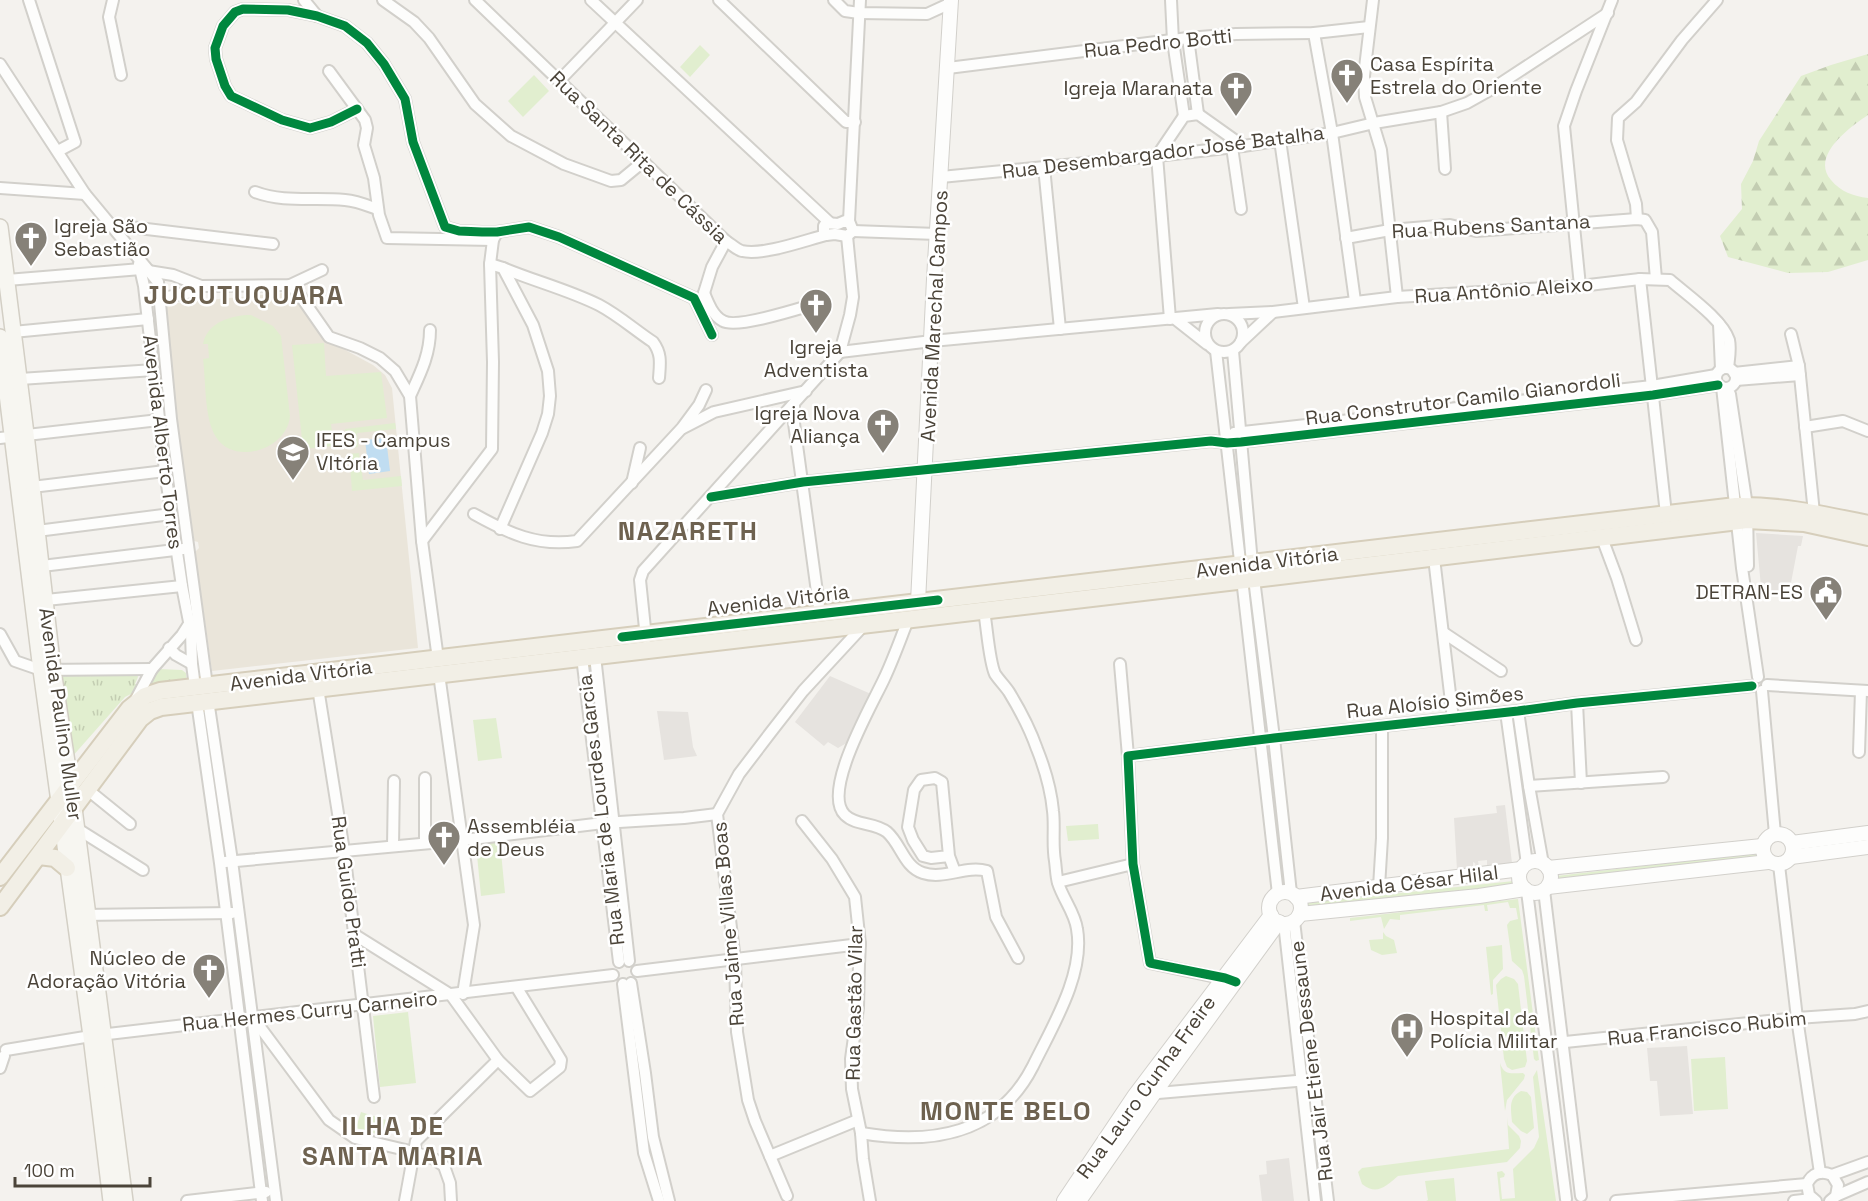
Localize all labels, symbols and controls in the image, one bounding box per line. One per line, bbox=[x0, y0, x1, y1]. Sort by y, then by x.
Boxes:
street label: Rua Pedro Botti bbox=[1083, 22, 1233, 64]
place label: Casa Espírita Estrela do Oriente bbox=[1370, 51, 1542, 100]
church icon: Casa Espírita Estrela do Oriente bbox=[1329, 57, 1365, 104]
street label: Rua Santa Rita de Cássia bbox=[544, 65, 734, 249]
church icon: Igreja Maranata bbox=[1218, 70, 1254, 117]
place label: Igreja Maranata bbox=[1063, 75, 1213, 101]
street label: Rua Desembargador José Batalha bbox=[1000, 119, 1326, 185]
street label: Avenida Marechal Campos bbox=[914, 189, 954, 443]
street label: Rua Rubens Santana bbox=[1391, 208, 1591, 244]
place label: Igreja São Sebastião bbox=[54, 213, 150, 262]
church icon: Igreja São Sebastião bbox=[13, 220, 49, 267]
street label: Rua Antônio Aleixo bbox=[1414, 271, 1594, 309]
district label: JUCUTUQUARA bbox=[144, 278, 345, 312]
church icon: Igreja Adventista bbox=[798, 287, 834, 334]
street label: Avenida Alberto Torres bbox=[137, 333, 189, 551]
place label: Igreja Adventista bbox=[764, 334, 868, 383]
street label: Rua Construtor Camilo Gianordoli bbox=[1304, 367, 1622, 431]
place label: Igreja Nova Aliança bbox=[754, 400, 860, 449]
church icon: Igreja Nova Aliança bbox=[865, 407, 901, 454]
place label: IFES - Campus VItória bbox=[316, 427, 451, 476]
school or university icon: IFES - Campus VItória bbox=[275, 434, 311, 481]
district label: NAZARETH bbox=[618, 514, 758, 548]
street label: Avenida Vitória bbox=[1194, 540, 1340, 584]
public building icon: DETRAN-ES bbox=[1808, 574, 1844, 621]
street label: Avenida Vitória bbox=[705, 578, 851, 622]
place label: DETRAN-ES bbox=[1696, 579, 1803, 605]
street label: Avenida Paulino Muller bbox=[33, 606, 89, 822]
street label: Avenida Vitória bbox=[228, 653, 374, 697]
street label: Rua Maria de Lourdes Garcia bbox=[571, 673, 631, 947]
street label: Rua Aloísio Simões bbox=[1345, 680, 1525, 724]
place label: Assembléia de Deus bbox=[467, 813, 576, 862]
street label: Rua Guido Pratti bbox=[325, 814, 373, 970]
church icon: Assembléia de Deus bbox=[426, 819, 462, 866]
street label: Rua Jaime Villas Boas bbox=[706, 821, 750, 1027]
street label: Avenida César Hilal bbox=[1318, 859, 1500, 907]
street label: Rua Gastão Vilar bbox=[840, 925, 868, 1081]
street label: Rua Jair Etiene Dessaune bbox=[1283, 939, 1339, 1183]
place label: Núcleo de Adoração Vitória bbox=[27, 945, 186, 994]
church icon: Núcleo de Adoração Vitória bbox=[191, 952, 227, 999]
street label: Rua Hermes Curry Carneiro bbox=[181, 985, 439, 1037]
street label: Rua Lauro Cunha Freire bbox=[1071, 990, 1221, 1184]
place label: Hospital da Polícia Militar bbox=[1430, 1005, 1558, 1054]
street label: Rua Francisco Rubim bbox=[1606, 1005, 1808, 1051]
hospital icon: Hospital da Polícia Militar bbox=[1389, 1011, 1425, 1058]
district label: MONTE BELO bbox=[920, 1094, 1092, 1128]
district label: ILHA DE SANTA MARIA bbox=[302, 1109, 484, 1173]
scale bar bbox=[15, 1150, 150, 1188]
text: 100 m bbox=[24, 1159, 75, 1182]

